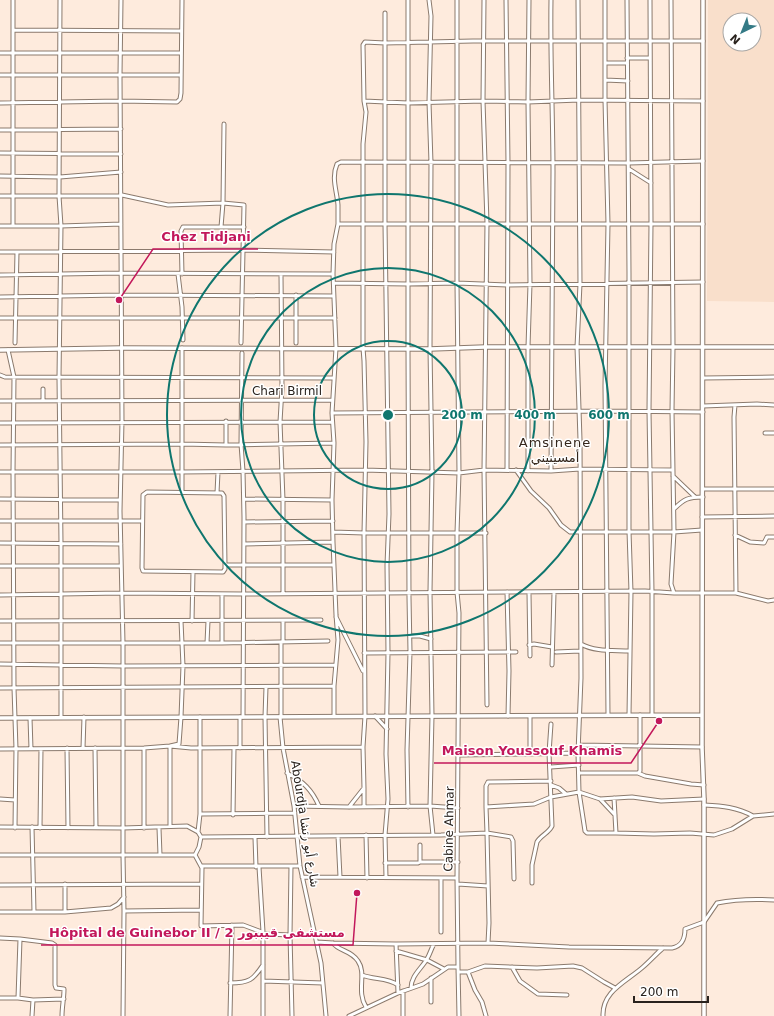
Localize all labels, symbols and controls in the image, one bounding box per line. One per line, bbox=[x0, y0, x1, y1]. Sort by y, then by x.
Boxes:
north arrow bbox=[722, 12, 762, 52]
text: N bbox=[728, 31, 743, 47]
callout: Chez Tidjani bbox=[153, 224, 258, 249]
text: Chez Tidjani bbox=[161, 229, 251, 244]
street label: Chari Birmil bbox=[252, 384, 322, 398]
centre of rings bbox=[381, 408, 395, 422]
text: 200 m bbox=[441, 408, 483, 422]
text: 400 m bbox=[514, 408, 556, 422]
text: 600 m bbox=[588, 408, 630, 422]
district label: Amsinene أمسينيني bbox=[519, 435, 591, 465]
callout: Maison Youssouf Khamis bbox=[434, 738, 631, 763]
text: Maison Youssouf Khamis bbox=[442, 743, 623, 758]
street label: Abourdja شارع أبو رتشا bbox=[287, 759, 323, 889]
street label: Cabine Ahmar bbox=[441, 786, 457, 872]
callout: Hôpital de Guinebor II / مستشفى قيببور 2 bbox=[41, 920, 353, 945]
text: Hôpital de Guinebor II / مستشفى قيببور 2 bbox=[49, 925, 345, 940]
scale bar bbox=[634, 978, 708, 1004]
text: 200 m bbox=[640, 985, 678, 999]

